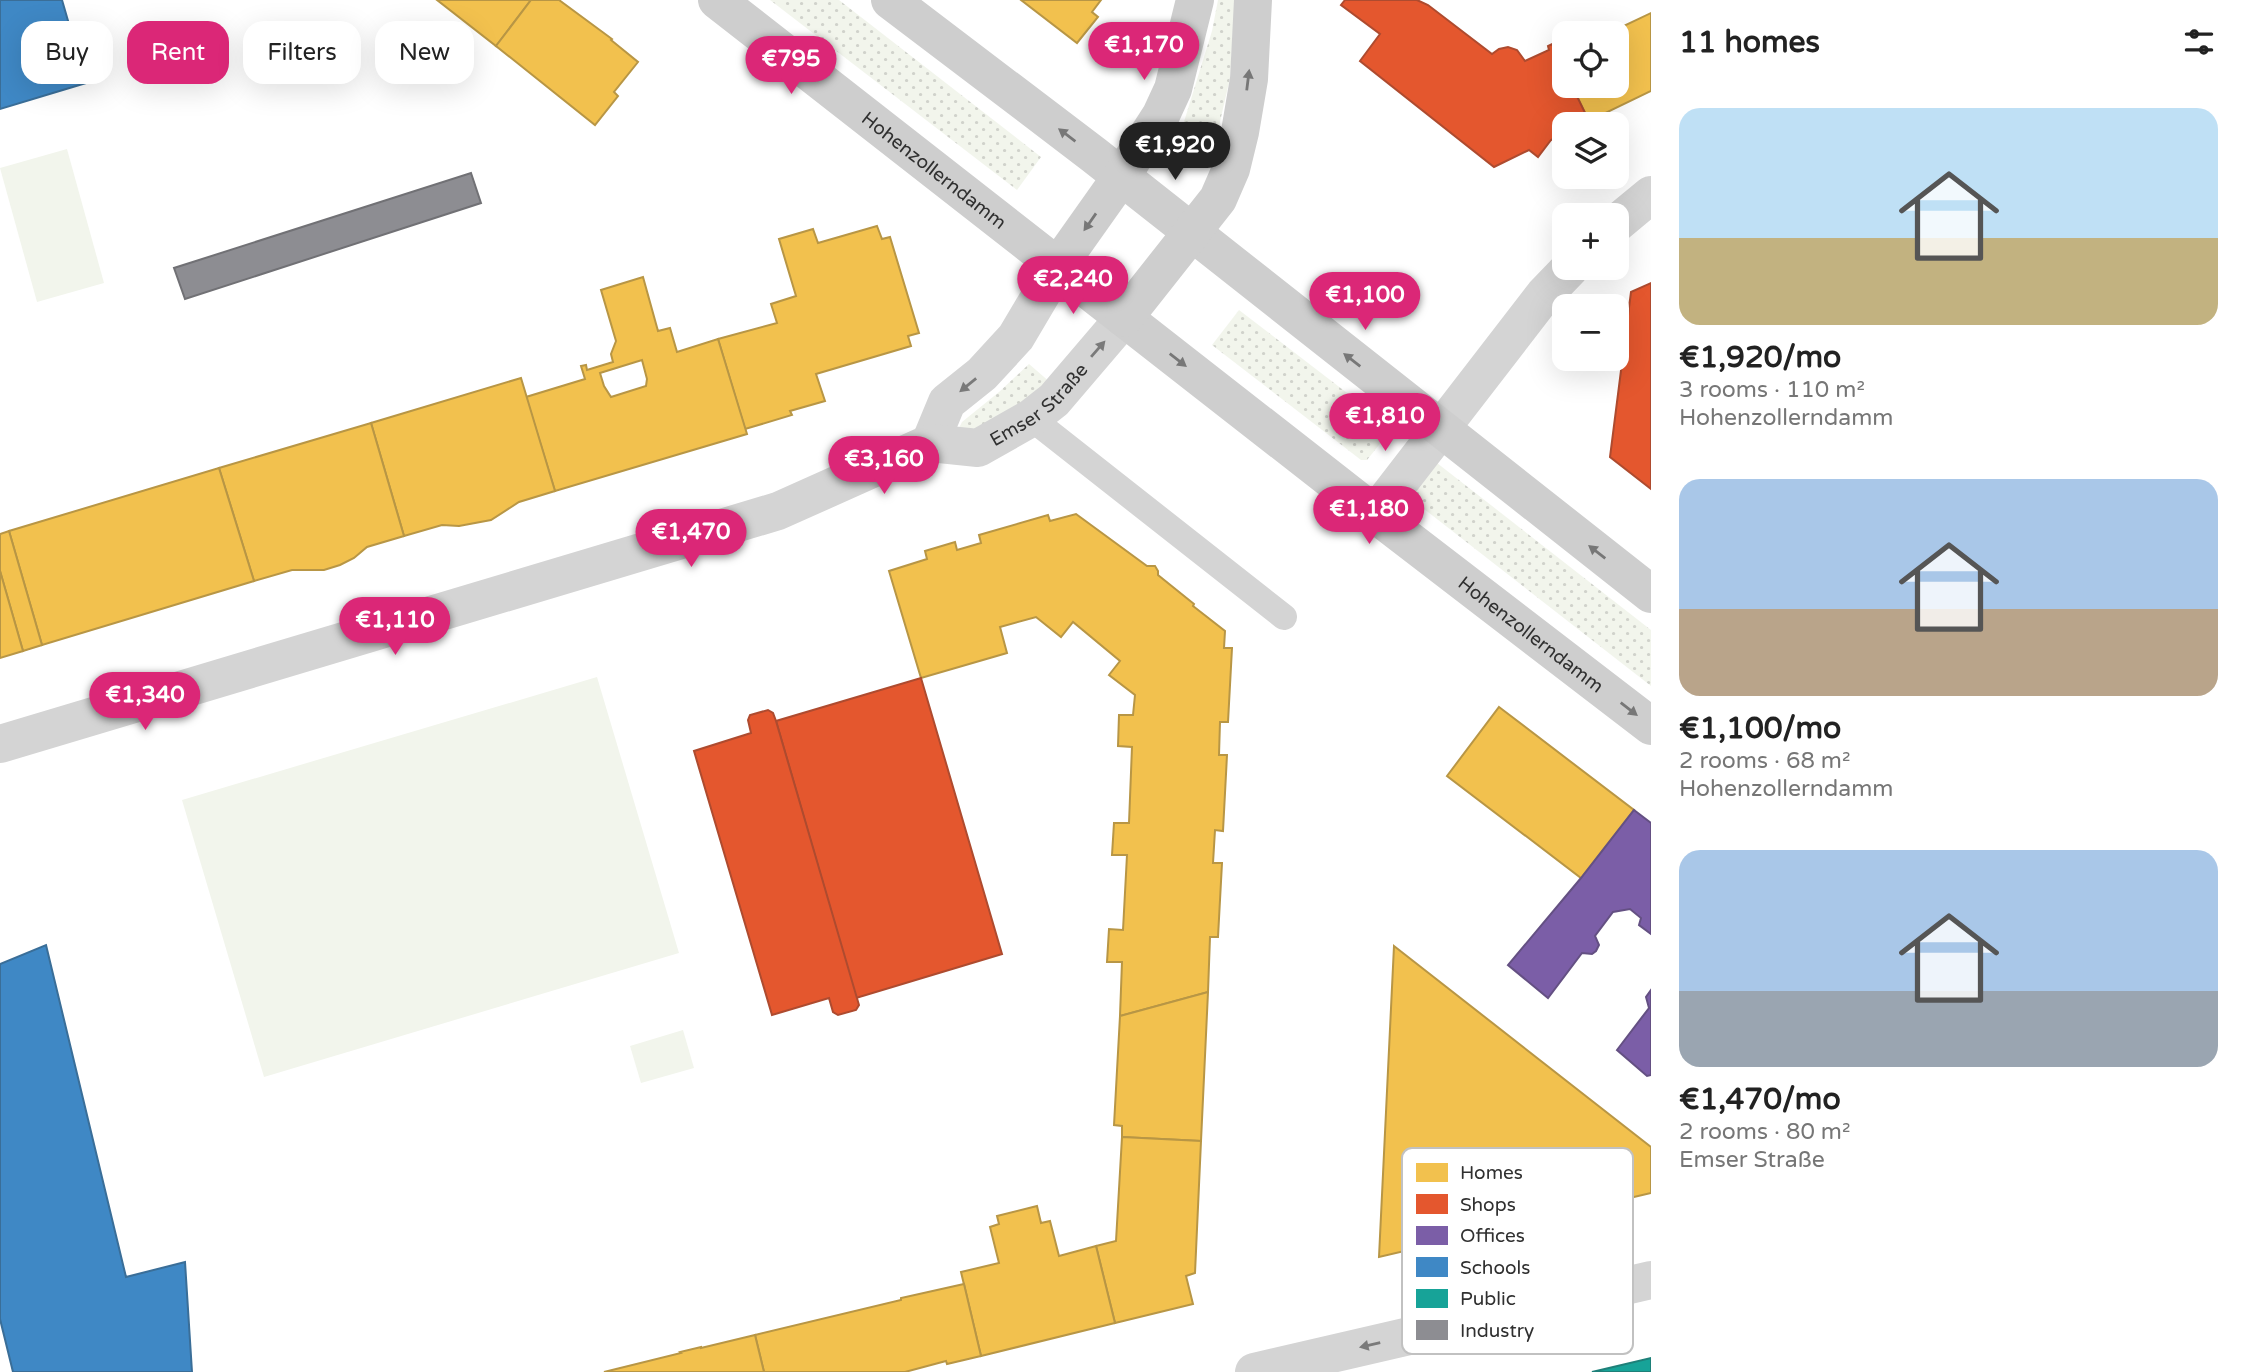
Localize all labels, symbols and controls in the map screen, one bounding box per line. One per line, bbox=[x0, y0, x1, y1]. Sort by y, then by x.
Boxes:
chip: Buy bbox=[21, 21, 113, 84]
chip: Rent bbox=[127, 21, 229, 84]
chip: Filters bbox=[243, 21, 361, 84]
chip: New bbox=[375, 21, 474, 84]
map controls bbox=[1552, 21, 1629, 371]
button: locate bbox=[1552, 21, 1629, 98]
pin: €1,170 bbox=[1087, 22, 1201, 82]
icon: filters bbox=[2180, 23, 2218, 61]
text: 11 homes bbox=[1679, 24, 1820, 61]
text: €1,170 bbox=[1104, 31, 1184, 59]
pin: €795 bbox=[750, 36, 832, 96]
text: €795 bbox=[761, 45, 821, 73]
one-way arrow bbox=[1242, 69, 1253, 91]
street label: Hohenzollerndamm bbox=[857, 107, 1011, 234]
button: layers bbox=[1552, 112, 1629, 189]
pin: €1,920 bbox=[1118, 122, 1232, 182]
one-way arrow bbox=[1059, 128, 1077, 143]
text: €1,920 bbox=[1135, 131, 1215, 159]
icon: home bbox=[1886, 153, 2012, 279]
button: + bbox=[1552, 203, 1629, 280]
one-way arrow bbox=[1083, 213, 1097, 231]
pin: €2,240 bbox=[1016, 256, 1130, 316]
text: €2,240 bbox=[1033, 265, 1113, 293]
pin: €1,100 bbox=[1308, 272, 1422, 332]
text: €1,100 bbox=[1325, 281, 1405, 309]
button: − bbox=[1552, 294, 1629, 371]
text: €1,920/mo bbox=[1679, 339, 1841, 376]
one-way arrow bbox=[1090, 340, 1106, 358]
one-way arrow bbox=[1170, 352, 1187, 367]
one-way arrow bbox=[1344, 352, 1362, 367]
street label: Emser Straße bbox=[986, 359, 1092, 451]
text: 3 rooms · 110 m² bbox=[1679, 376, 1865, 404]
one-way arrow bbox=[959, 377, 977, 392]
pin: €1,810 bbox=[1328, 393, 1442, 453]
text: €1,810 bbox=[1345, 402, 1425, 430]
text: Hohenzollerndamm bbox=[1679, 404, 1893, 432]
pin: €3,160 bbox=[827, 436, 941, 496]
text: €3,160 bbox=[844, 445, 924, 473]
pin: €1,180 bbox=[1312, 486, 1426, 546]
text: €1,180 bbox=[1329, 495, 1409, 523]
pin: €1,470 bbox=[634, 510, 748, 569]
text: €1,470 bbox=[652, 518, 730, 546]
icon: home bbox=[1886, 524, 2012, 650]
one-way arrow bbox=[1589, 544, 1607, 559]
street label: Hohenzollerndamm bbox=[1454, 572, 1608, 698]
pin: €1,110 bbox=[338, 598, 452, 657]
text: €1,110 bbox=[355, 606, 435, 634]
pin: €1,340 bbox=[88, 672, 202, 732]
text: €1,340 bbox=[105, 681, 185, 709]
one-way arrow bbox=[1620, 702, 1638, 717]
text: €1,100/mo bbox=[1679, 710, 1841, 747]
text: 2 rooms · 68 m² bbox=[1679, 747, 1850, 775]
text: Hohenzollerndamm bbox=[1679, 775, 1893, 803]
icon: home bbox=[1886, 895, 2012, 1021]
text: €1,470/mo bbox=[1679, 1081, 1841, 1118]
text: 2 rooms · 80 m² bbox=[1679, 1118, 1850, 1146]
text: Emser Straße bbox=[1679, 1146, 1825, 1174]
legend bbox=[1402, 1148, 1633, 1354]
text: Homes bbox=[1460, 1162, 1523, 1184]
text: Shops bbox=[1460, 1194, 1516, 1216]
text: Offices bbox=[1460, 1225, 1525, 1247]
text: Schools bbox=[1460, 1257, 1530, 1279]
text: Public bbox=[1460, 1288, 1516, 1310]
text: Industry bbox=[1460, 1320, 1534, 1342]
one-way arrow bbox=[1359, 1340, 1381, 1351]

